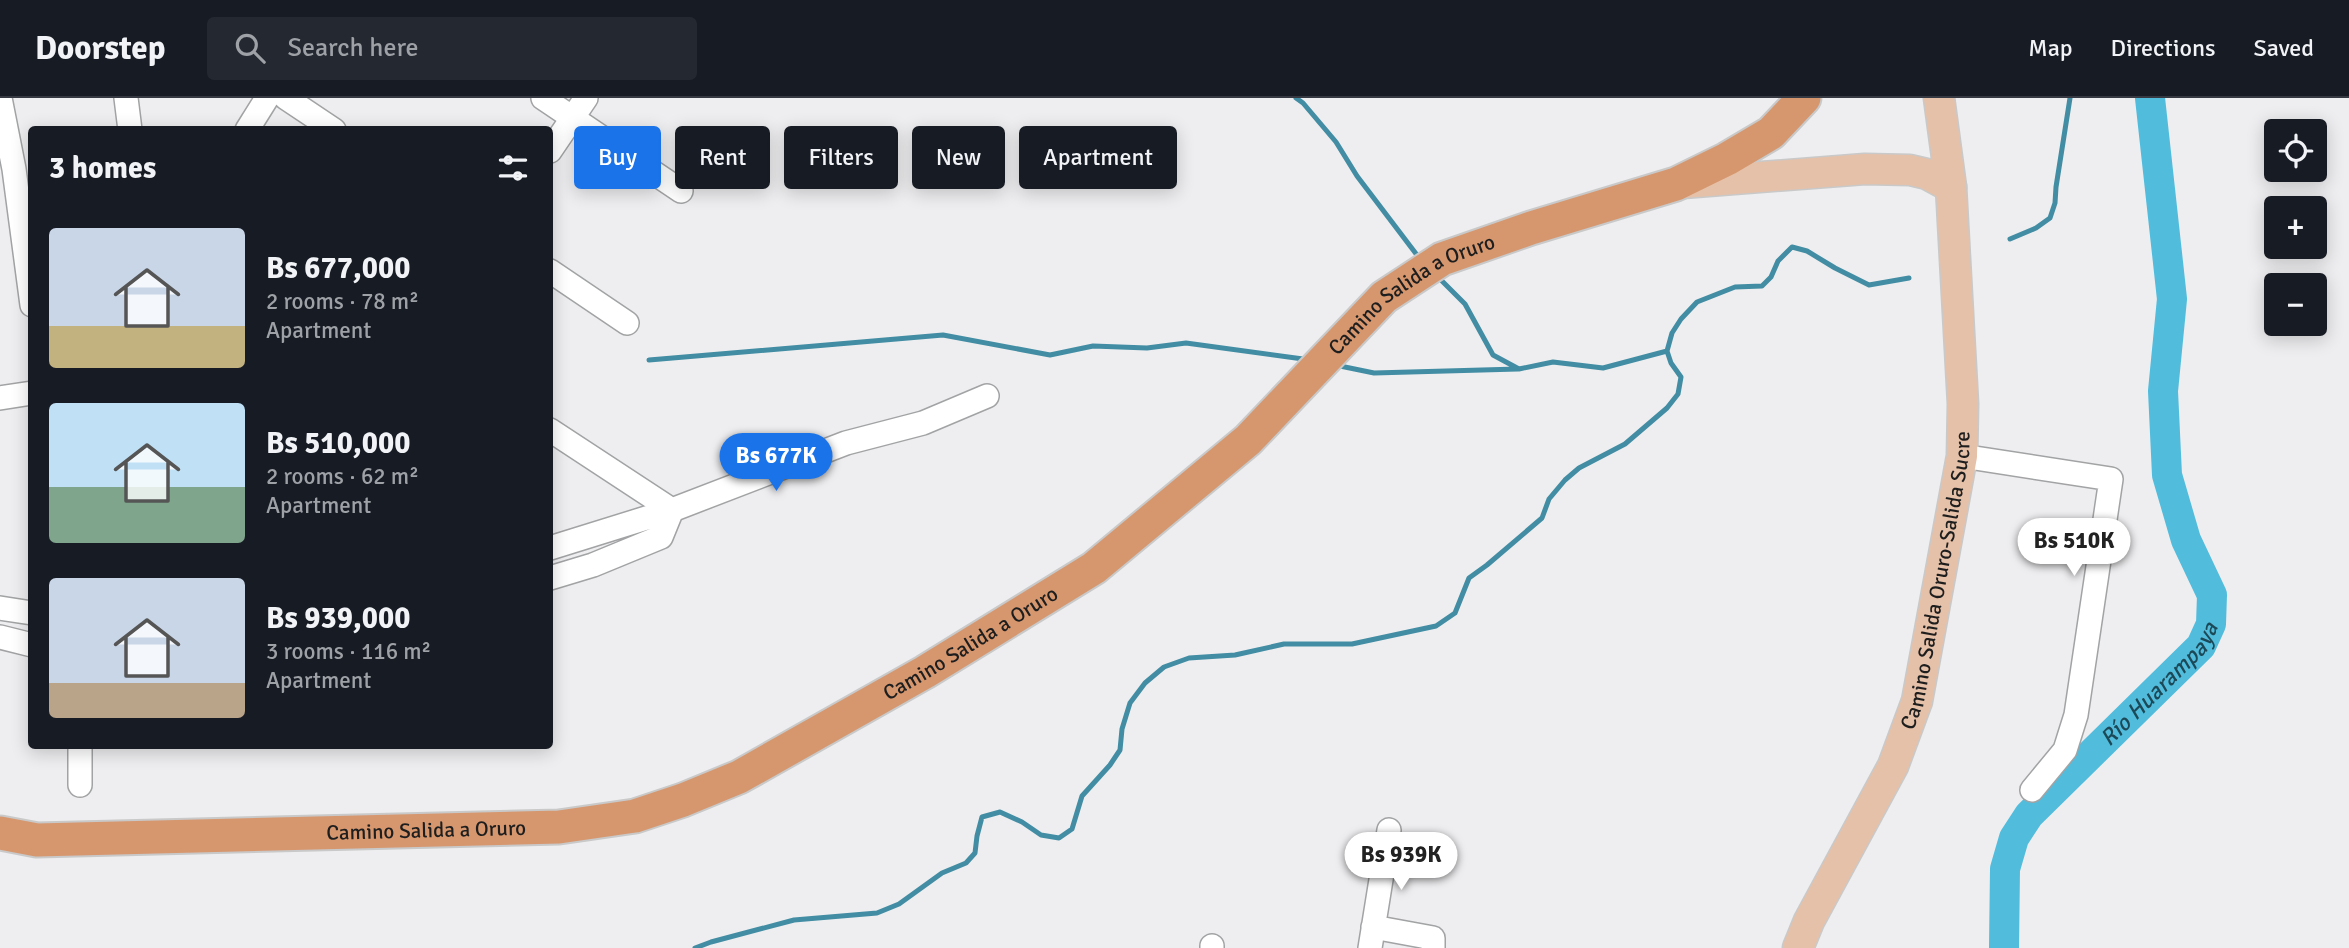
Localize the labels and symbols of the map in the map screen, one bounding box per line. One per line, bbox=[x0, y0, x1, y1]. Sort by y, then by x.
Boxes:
street label: Camino Salida a Oruro bbox=[1323, 229, 1498, 361]
street label: Camino Salida Oruro-Salida Sucre bbox=[1895, 431, 1975, 733]
pin: Bs 677K bbox=[711, 434, 841, 493]
pin: Bs 510K bbox=[2009, 518, 2139, 578]
street label: Camino Salida a Oruro bbox=[878, 580, 1063, 706]
water label: Río Huarampaya bbox=[2094, 616, 2225, 752]
street label: Camino Salida a Oruro bbox=[326, 815, 526, 846]
pin: Bs 939K bbox=[1336, 832, 1466, 892]

